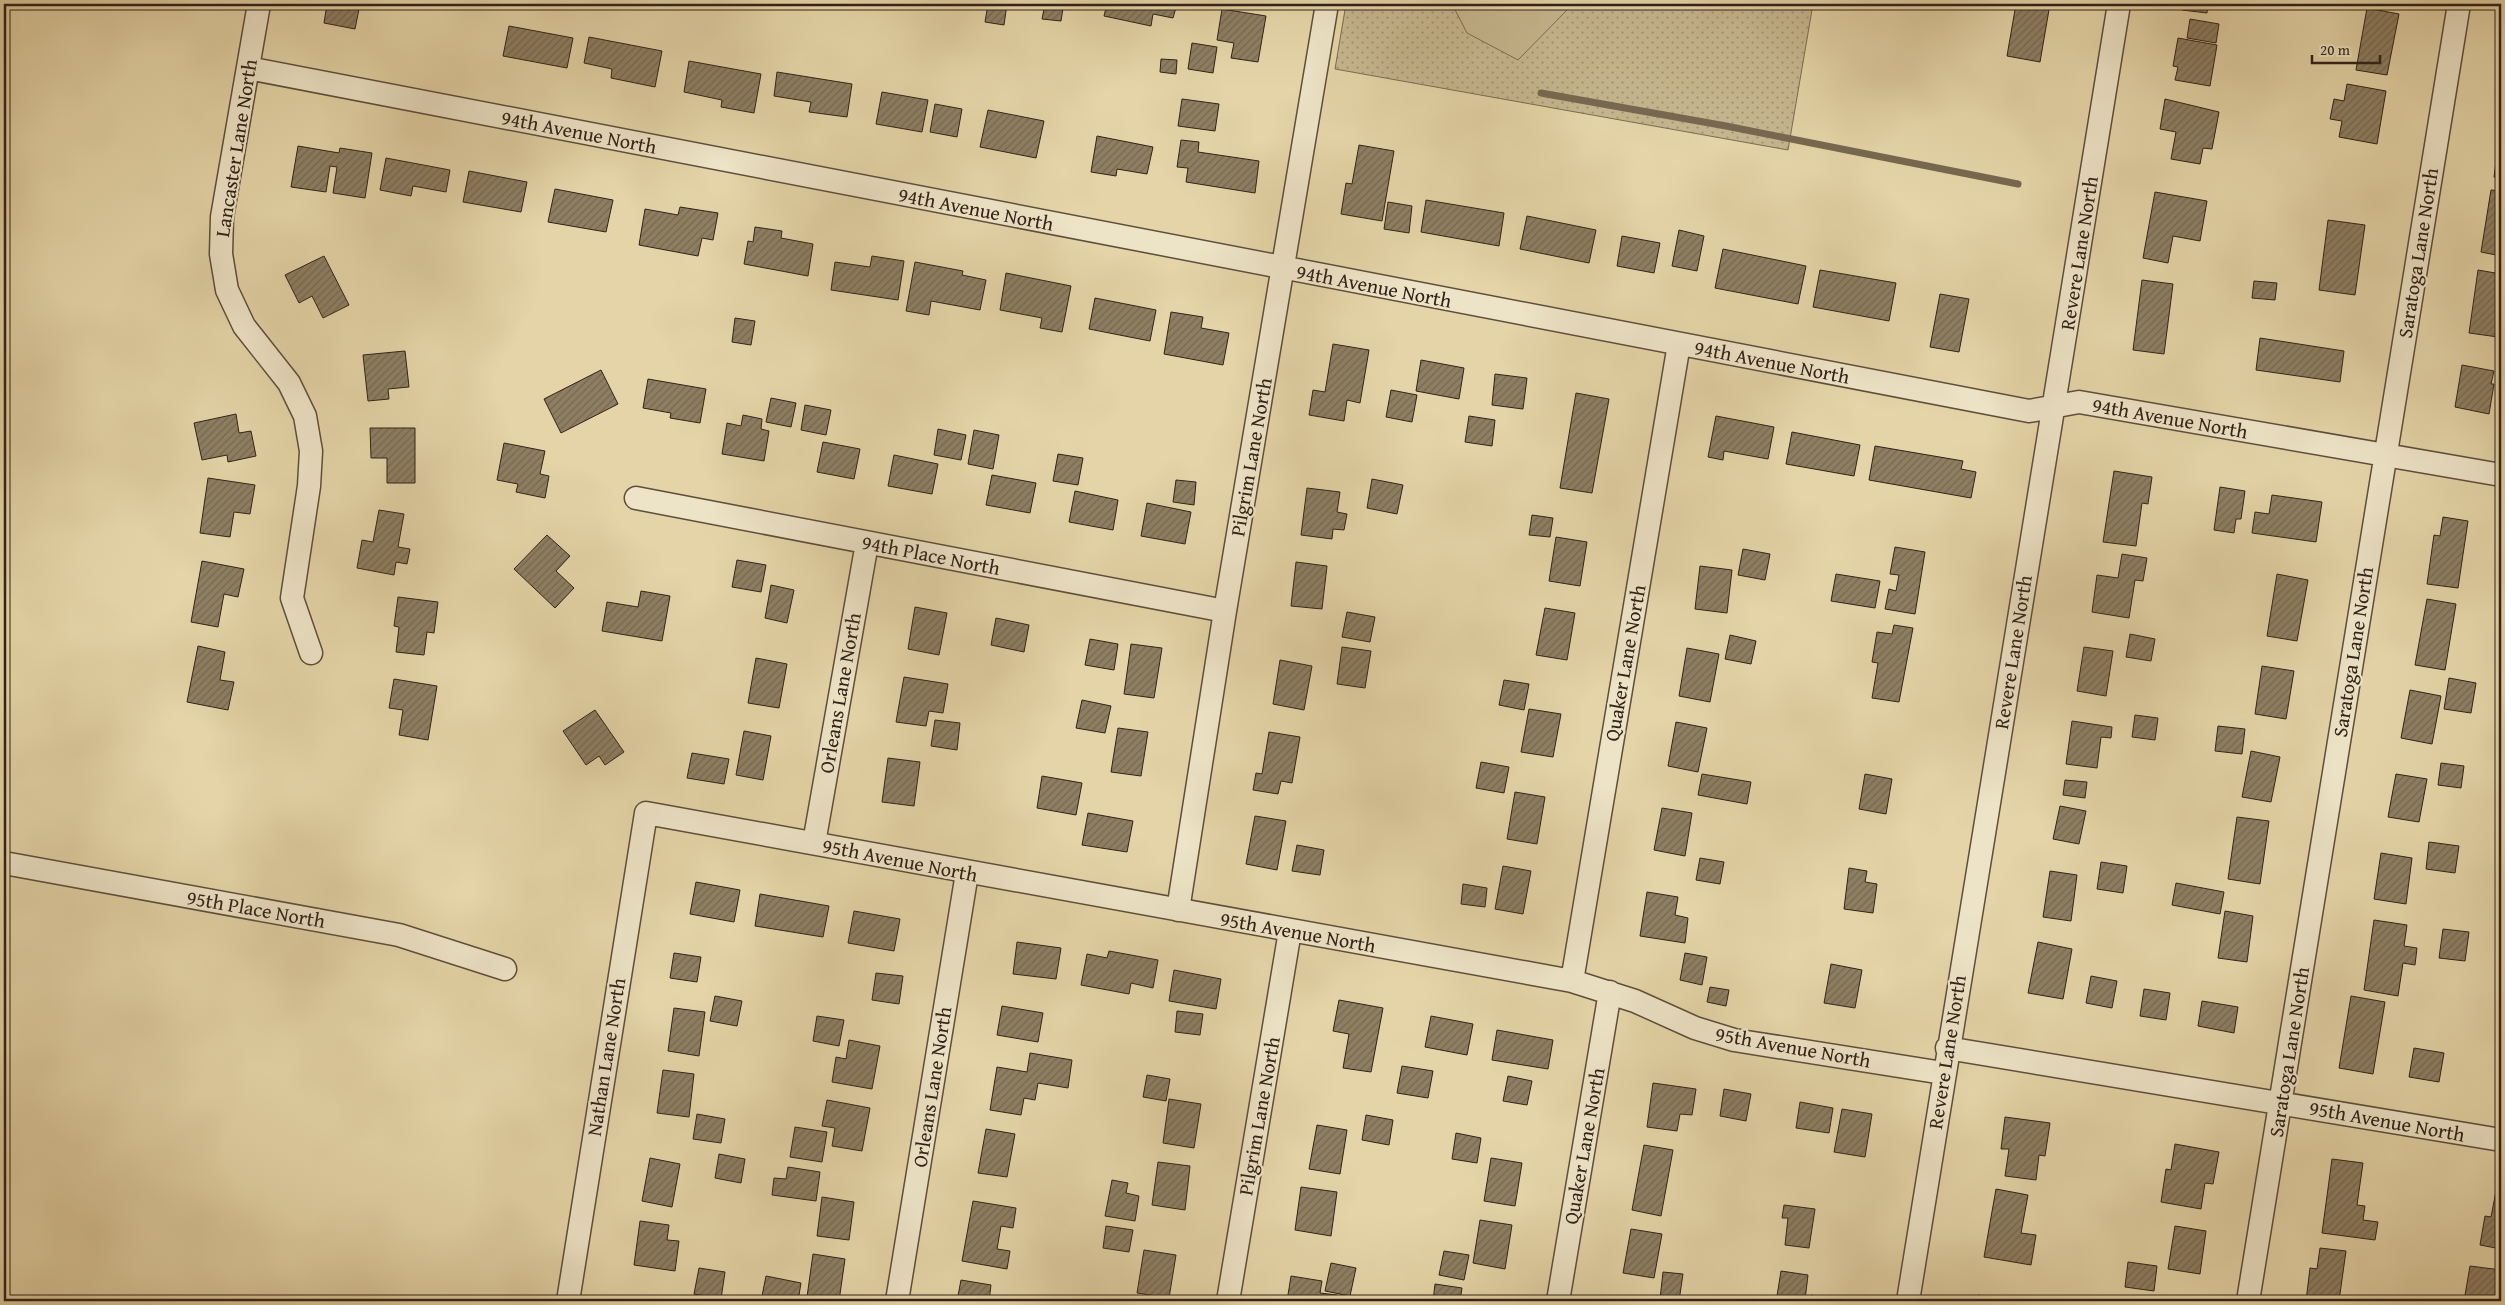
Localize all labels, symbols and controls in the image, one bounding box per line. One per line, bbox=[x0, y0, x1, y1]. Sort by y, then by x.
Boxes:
scale bar bbox=[2312, 32, 2380, 64]
text: 20 m bbox=[2320, 39, 2351, 60]
street label: Lancaster Lane North bbox=[207, 57, 264, 239]
street label: 94th Avenue North bbox=[499, 102, 659, 161]
street label: Saratoga Lane North bbox=[2390, 166, 2445, 340]
street label: Revere Lane North bbox=[2052, 174, 2105, 332]
street label: 94th Avenue North bbox=[896, 179, 1056, 238]
street label: 94th Avenue North bbox=[1294, 256, 1454, 315]
street label: 94th Avenue North bbox=[1692, 332, 1852, 391]
street label: Pilgrim Lane North bbox=[1222, 375, 1279, 539]
street label: 94th Avenue North bbox=[2090, 390, 2250, 445]
street label: 94th Place North bbox=[859, 527, 1003, 582]
street label: Saratoga Lane North bbox=[2325, 565, 2380, 739]
street label: Revere Lane North bbox=[1986, 573, 2039, 731]
street label: Quaker Lane North bbox=[1596, 582, 1653, 743]
street label: Orleans Lane North bbox=[811, 610, 868, 775]
street label: 95th Avenue North bbox=[820, 830, 980, 889]
street label: 95th Place North bbox=[185, 882, 328, 935]
street label: 95th Avenue North bbox=[1218, 904, 1378, 959]
street label: Saratoga Lane North bbox=[2261, 965, 2316, 1139]
street label: Revere Lane North bbox=[1920, 973, 1973, 1131]
street label: Nathan Lane North bbox=[579, 976, 632, 1138]
street label: Orleans Lane North bbox=[904, 1004, 959, 1169]
street label: 95th Avenue North bbox=[1713, 1019, 1873, 1074]
street label: Pilgrim Lane North bbox=[1230, 1034, 1287, 1198]
street label: Quaker Lane North bbox=[1555, 1065, 1612, 1226]
street label: 95th Avenue North bbox=[2307, 1093, 2467, 1148]

